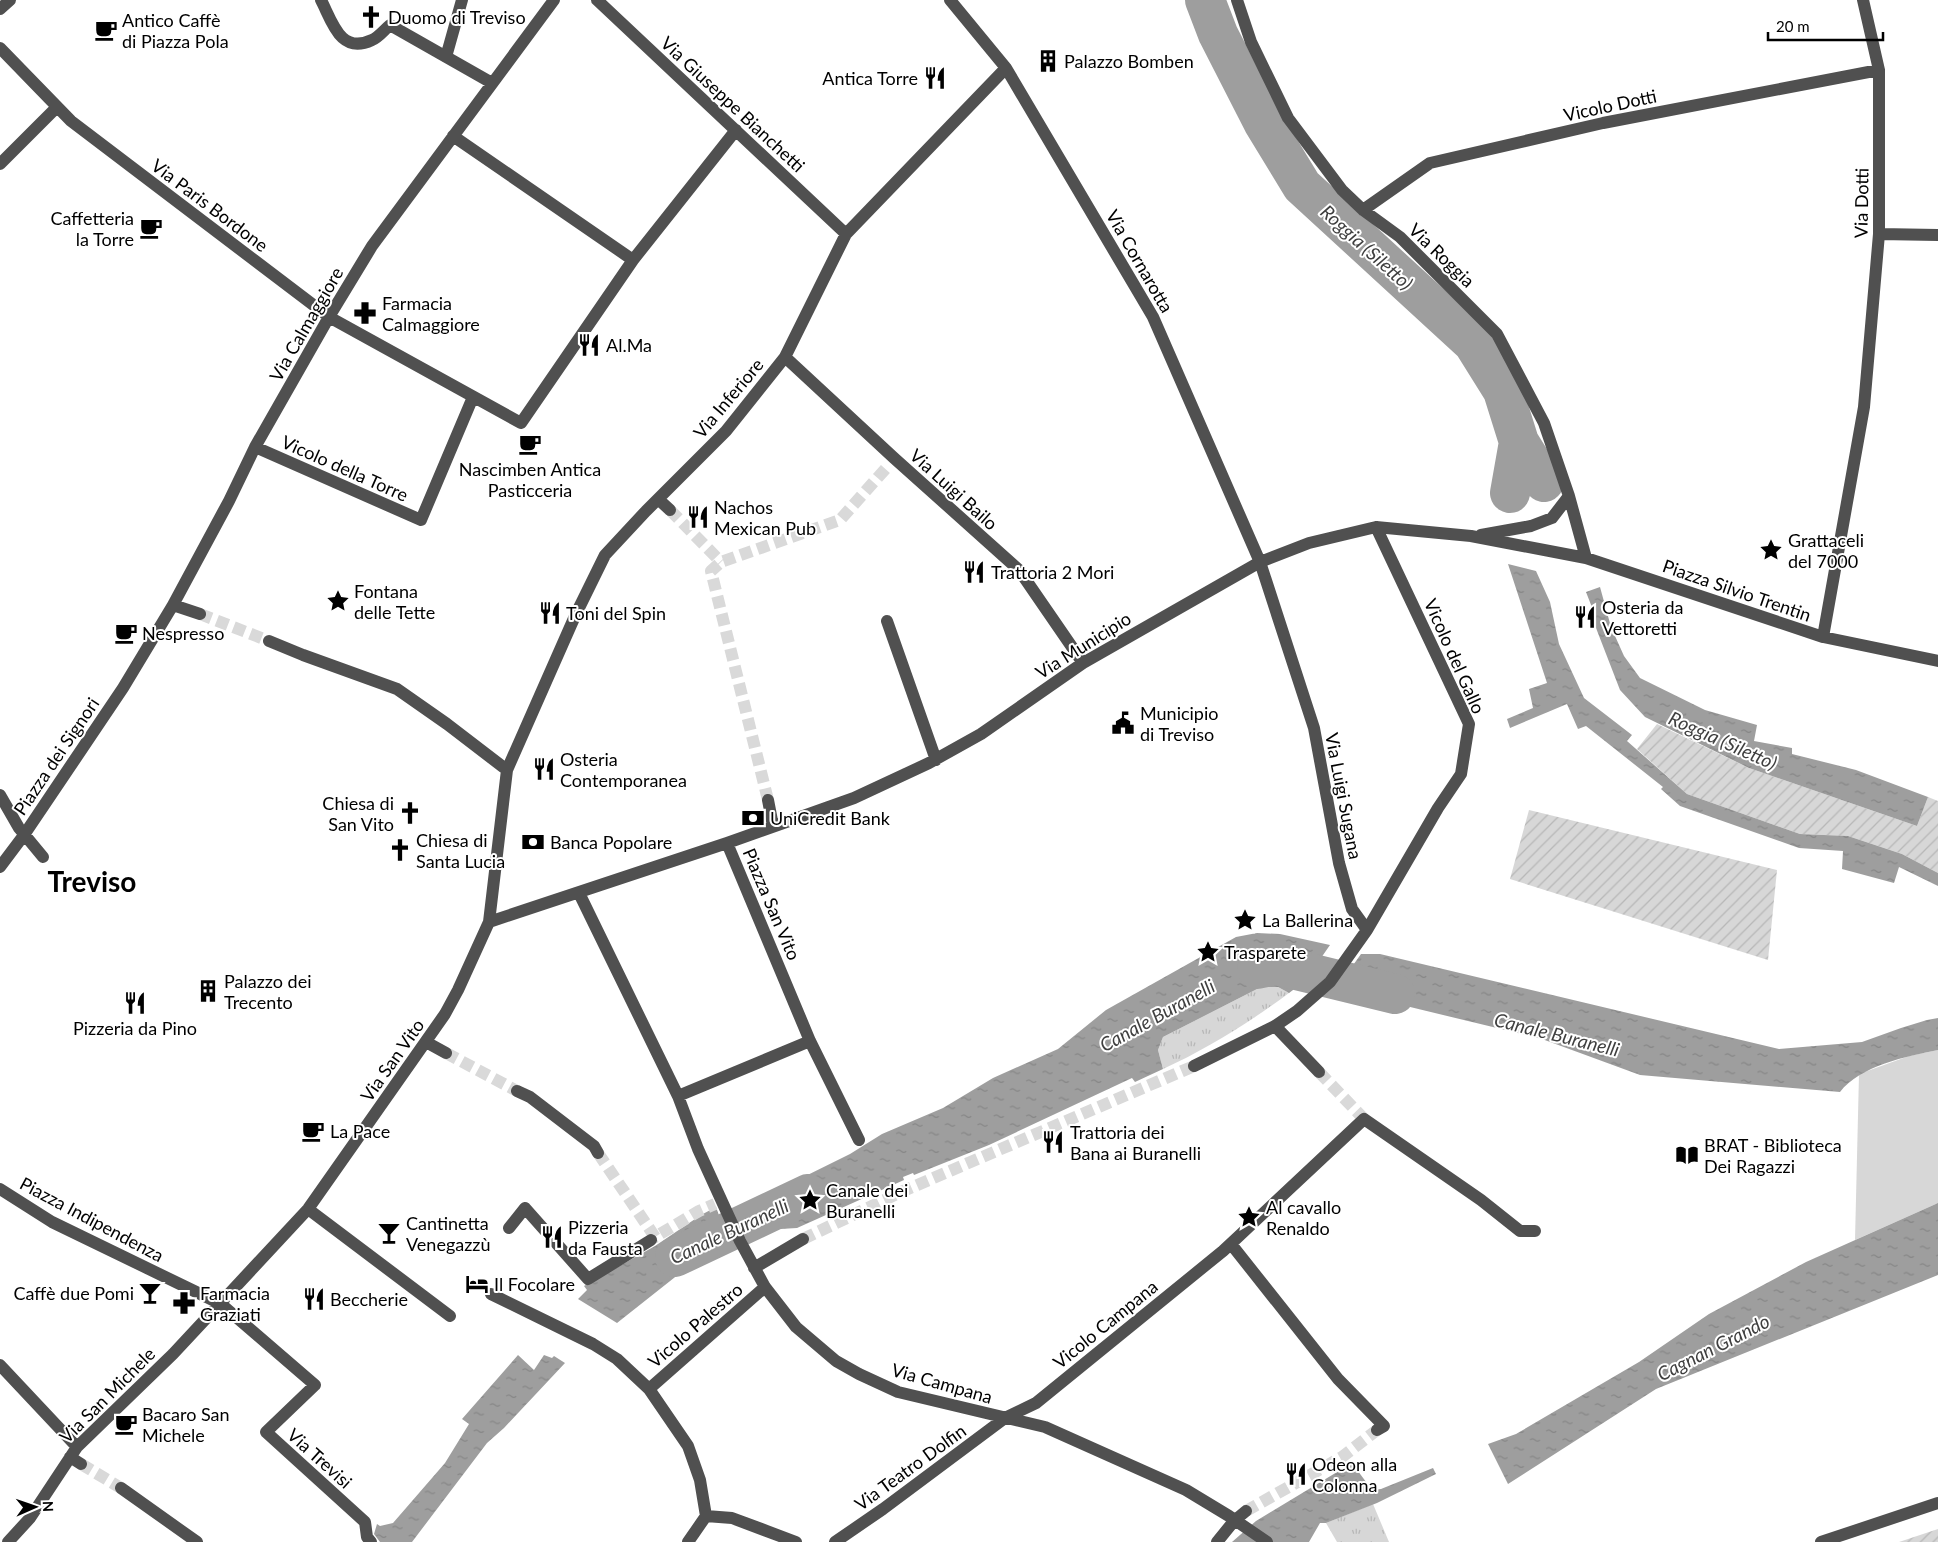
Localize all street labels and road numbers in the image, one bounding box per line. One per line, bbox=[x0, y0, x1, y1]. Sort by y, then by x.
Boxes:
street label: Via Giuseppe Bianchetti bbox=[657, 32, 809, 176]
street label: Vicolo Dotti bbox=[1561, 84, 1659, 126]
street label: Via Paris Bordone bbox=[147, 154, 273, 256]
street label: Via Dotti bbox=[1849, 168, 1873, 238]
street label: Via Cornarotta bbox=[1102, 206, 1178, 316]
street label: Via Roggia bbox=[1405, 218, 1479, 292]
street label: Via Calmaggiore bbox=[264, 263, 348, 385]
street label: Via Inferiore bbox=[688, 354, 768, 442]
street label: Vicolo della Torre bbox=[278, 430, 412, 506]
street label: Via Luigi Bailo bbox=[906, 444, 1002, 534]
street label: Piazza Silvio Trentin bbox=[1660, 554, 1814, 626]
street label: Vicolo del Gallo bbox=[1420, 595, 1490, 717]
street label: Via Municipio bbox=[1031, 607, 1135, 683]
street label: Piazza dei Signori bbox=[9, 693, 103, 819]
street label: Via Luigi Sugana bbox=[1321, 731, 1367, 861]
street label: Piazza San Vito bbox=[739, 845, 805, 963]
street label: Via San Vito bbox=[356, 1014, 428, 1106]
street label: Piazza Indipendenza bbox=[16, 1172, 168, 1266]
street label: Vicolo Campana bbox=[1048, 1275, 1162, 1373]
street label: Vicolo Palestro bbox=[643, 1278, 747, 1372]
street label: Via San Michele bbox=[55, 1343, 159, 1447]
street label: Via Campana bbox=[889, 1358, 995, 1408]
street label: Via Teatro Dolfin bbox=[850, 1419, 970, 1515]
street label: Via Trevisi bbox=[283, 1423, 357, 1493]

